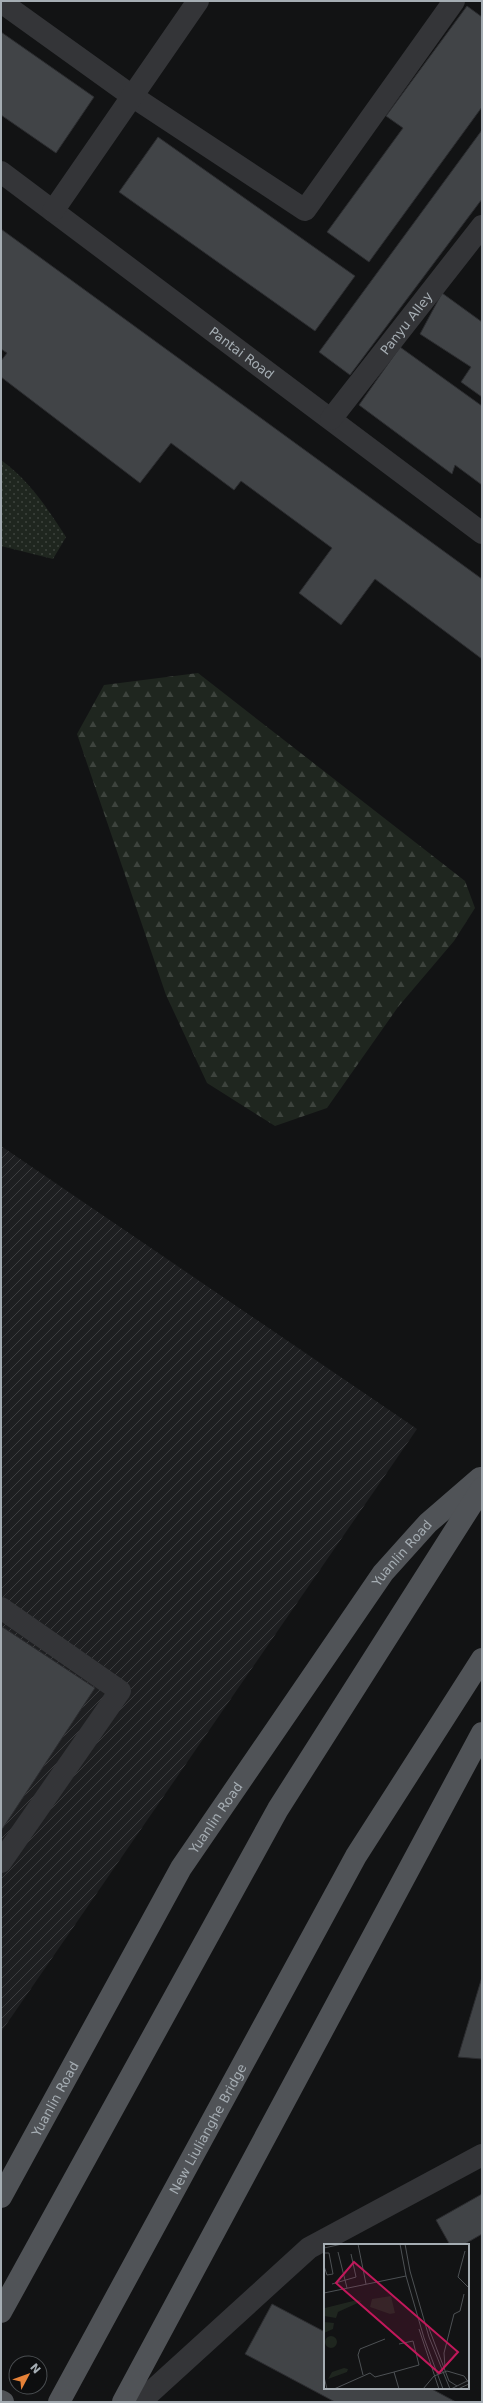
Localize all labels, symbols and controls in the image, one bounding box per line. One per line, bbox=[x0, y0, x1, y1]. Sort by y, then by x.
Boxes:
street label: Panyu Alley bbox=[377, 288, 436, 357]
street label: Pantai Road bbox=[206, 324, 277, 382]
street label: Yuanlin Road bbox=[368, 1517, 435, 1590]
street label: Yuanlin Road bbox=[185, 1779, 245, 1857]
street label: Yuanlin Road bbox=[28, 2059, 81, 2140]
street label: New Liulianghe Bridge bbox=[166, 2061, 249, 2197]
inset map bbox=[324, 2244, 469, 2389]
north arrow bbox=[8, 2355, 48, 2395]
text: N bbox=[27, 2361, 43, 2377]

